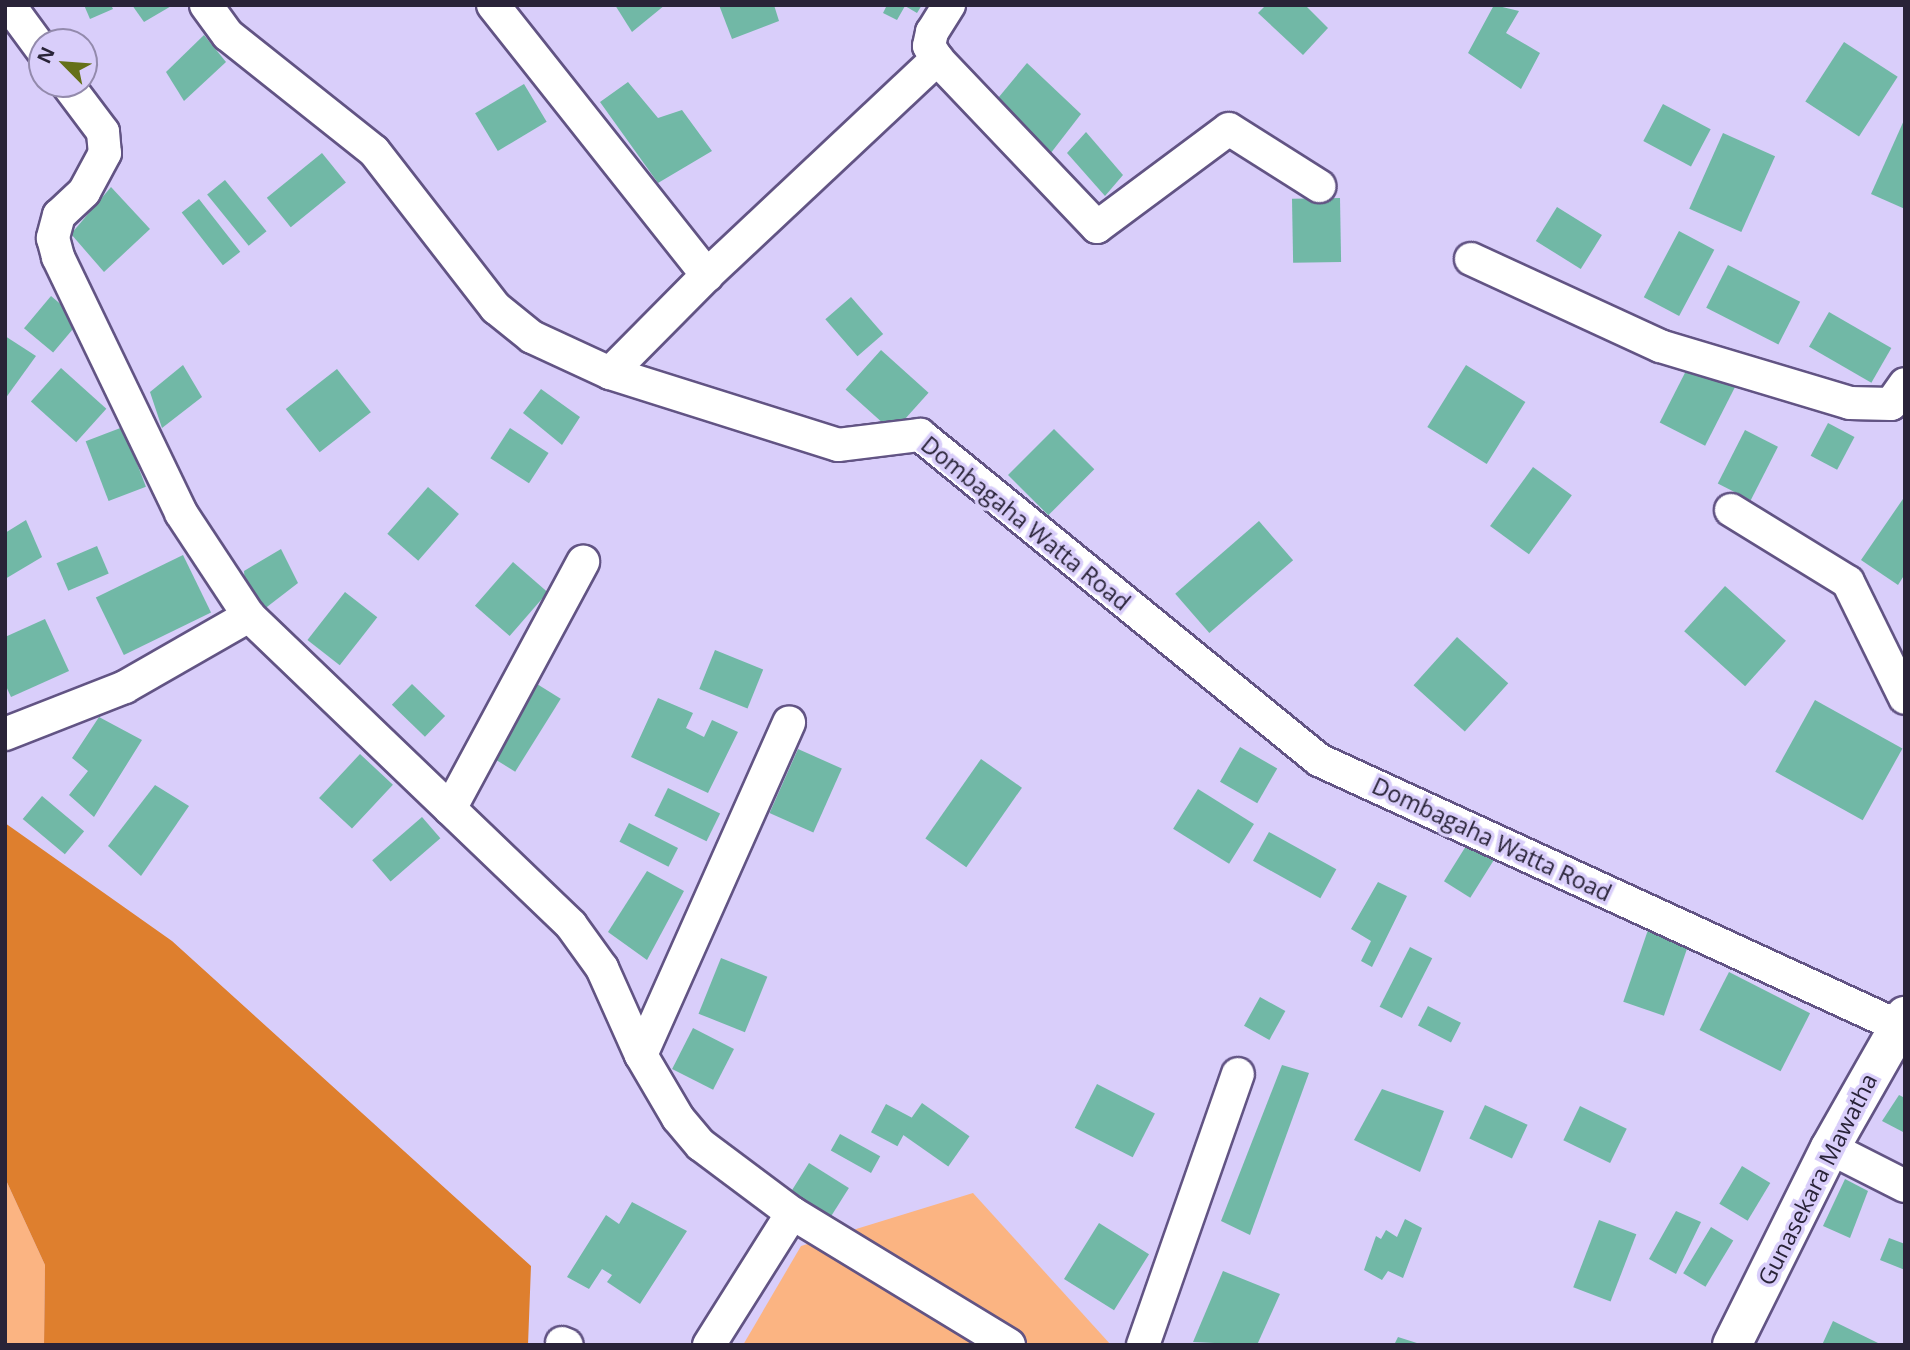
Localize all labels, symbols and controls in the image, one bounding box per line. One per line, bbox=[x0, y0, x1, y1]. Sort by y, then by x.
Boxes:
north arrow bbox=[28, 28, 98, 98]
text: N bbox=[31, 42, 61, 67]
street label: Dombagaha Watta Road bbox=[916, 430, 1136, 616]
street label: Dombagaha Watta Road bbox=[1368, 771, 1616, 907]
street label: Gunasekara Mawatha bbox=[1752, 1069, 1882, 1289]

